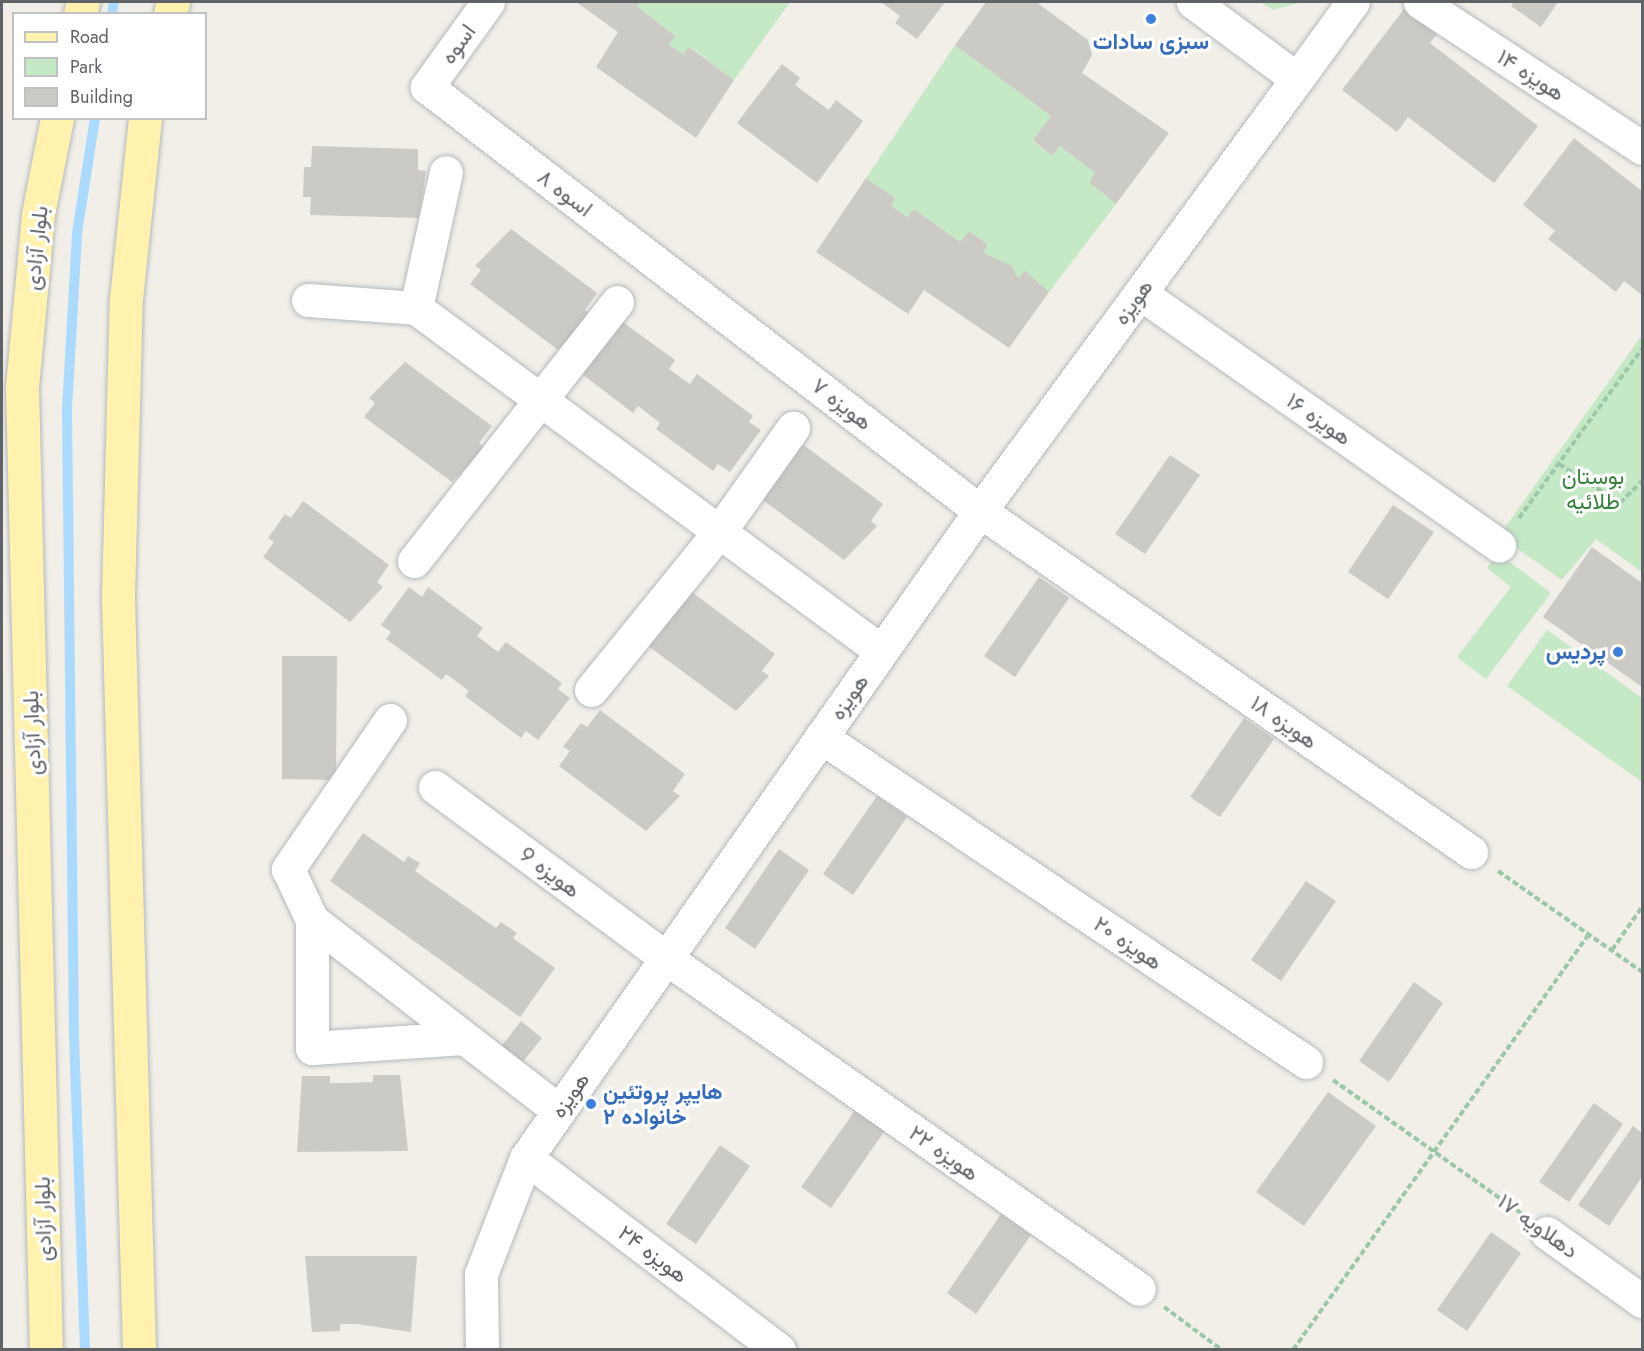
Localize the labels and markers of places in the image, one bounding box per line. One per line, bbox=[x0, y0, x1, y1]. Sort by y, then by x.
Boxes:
marker: سبزی سادات bbox=[1144, 12, 1158, 26]
place label: سبزی سادات bbox=[1093, 29, 1209, 55]
place label: پردیس bbox=[1546, 639, 1606, 665]
marker: پردیس bbox=[1611, 645, 1625, 659]
place label: هایپر پروتئین خانواده ۲ bbox=[603, 1078, 723, 1130]
marker: هایپر پروتئین خانواده ۲ bbox=[584, 1097, 598, 1111]

